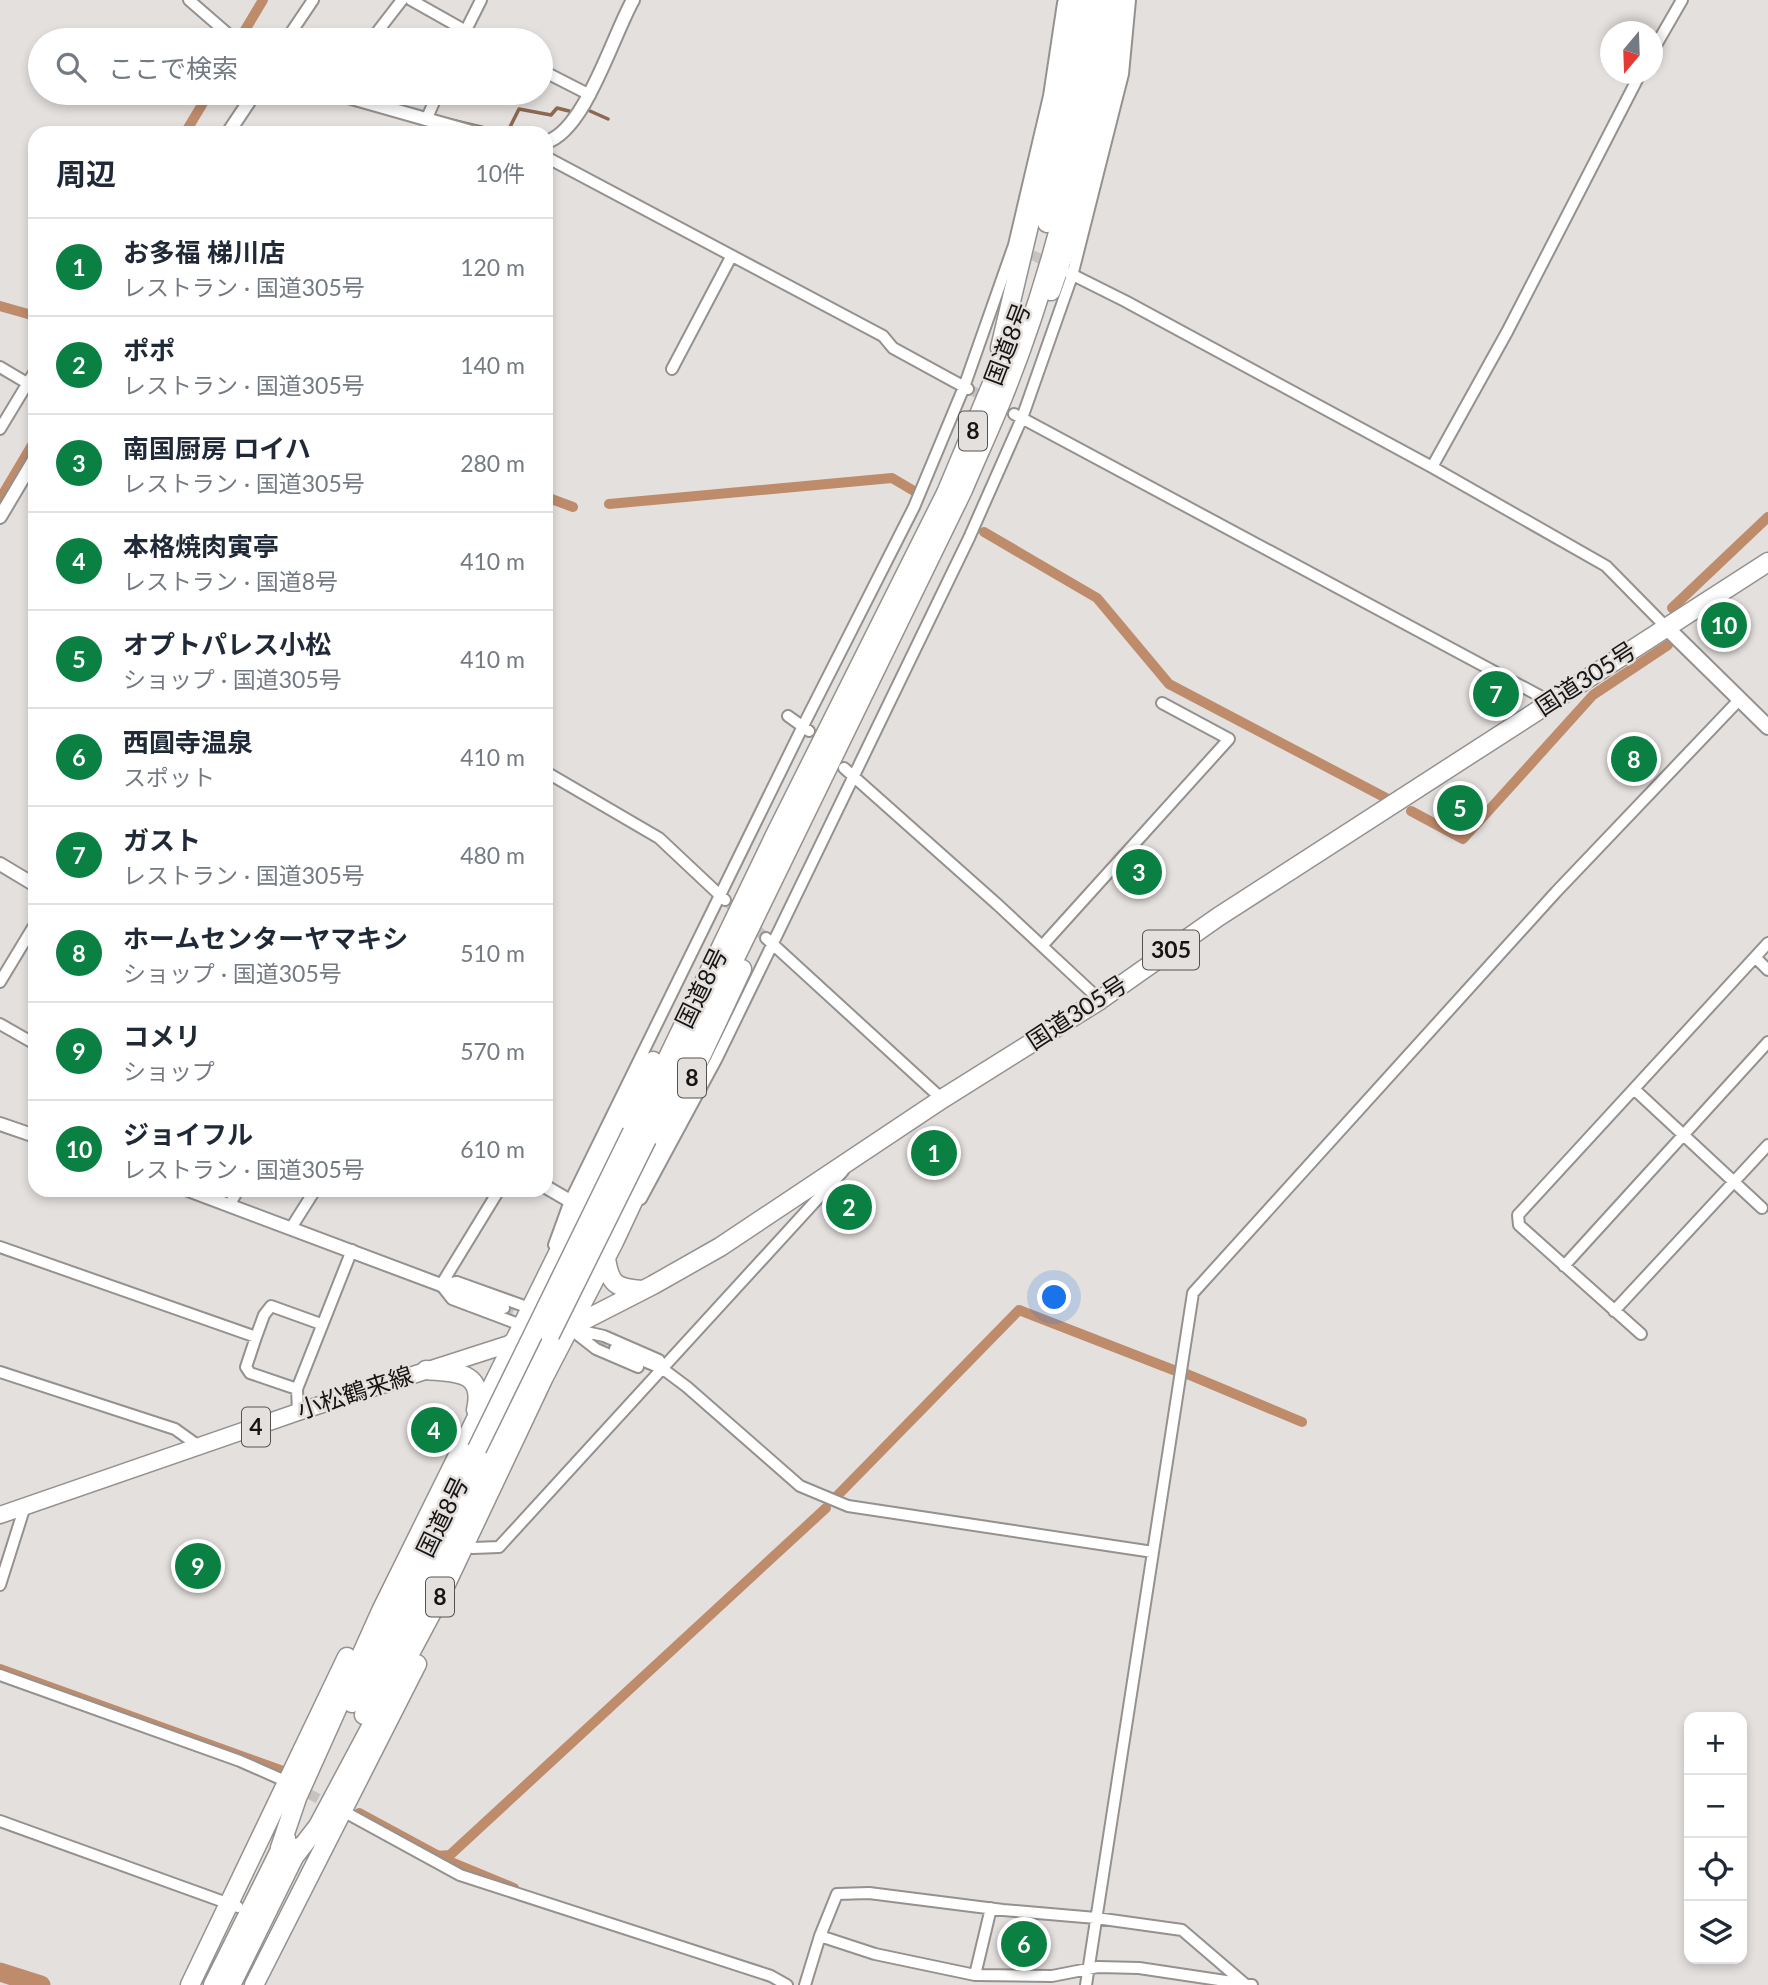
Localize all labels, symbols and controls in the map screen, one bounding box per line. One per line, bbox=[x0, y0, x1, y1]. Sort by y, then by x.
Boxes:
north arrow bbox=[1600, 21, 1663, 84]
search box bbox=[28, 28, 553, 105]
icon: search bbox=[52, 48, 90, 86]
text: ここで検索 bbox=[108, 52, 238, 84]
text: 周辺 bbox=[56, 155, 116, 191]
text: 10件 bbox=[475, 159, 525, 187]
text: お多福 梯川店 bbox=[123, 236, 285, 268]
text: 1 bbox=[72, 253, 86, 281]
text: 120 m bbox=[460, 253, 525, 281]
text: レストラン · 国道305号 bbox=[123, 273, 365, 301]
street label: 国道8号 bbox=[978, 298, 1036, 389]
text: ポポ bbox=[123, 334, 175, 366]
text: 2 bbox=[72, 351, 86, 379]
text: 140 m bbox=[460, 351, 525, 379]
text: レストラン · 国道305号 bbox=[123, 371, 365, 399]
road number: 8 bbox=[959, 412, 987, 450]
text: 南国厨房 ロイハ bbox=[123, 432, 311, 464]
text: 3 bbox=[72, 449, 86, 477]
text: 280 m bbox=[460, 449, 525, 477]
text: レストラン · 国道305号 bbox=[123, 469, 365, 497]
text: 本格焼肉寅亭 bbox=[123, 530, 279, 562]
text: 4 bbox=[72, 547, 86, 575]
text: 410 m bbox=[460, 547, 525, 575]
text: レストラン · 国道8号 bbox=[123, 567, 338, 595]
pin: 10 bbox=[1701, 599, 1747, 651]
text: オプトパレス小松 bbox=[123, 628, 331, 660]
street label: 国道305号 bbox=[1530, 635, 1641, 721]
text: 5 bbox=[72, 645, 86, 673]
text: 410 m bbox=[460, 645, 525, 673]
text: ショップ · 国道305号 bbox=[123, 665, 342, 693]
pin: 7 bbox=[1473, 668, 1519, 720]
text: 西圓寺温泉 bbox=[123, 726, 253, 758]
pin: 8 bbox=[1611, 733, 1657, 785]
text: 6 bbox=[72, 743, 86, 771]
text: 410 m bbox=[460, 743, 525, 771]
text: スポット bbox=[123, 763, 215, 791]
pin: 5 bbox=[1437, 782, 1483, 834]
text: ガスト bbox=[123, 824, 201, 856]
text: 7 bbox=[72, 841, 86, 869]
text: 480 m bbox=[460, 841, 525, 869]
pin: 3 bbox=[1116, 846, 1162, 898]
text: レストラン · 国道305号 bbox=[123, 861, 365, 889]
text: ホームセンターヤマキシ bbox=[123, 922, 408, 954]
road number: 305 bbox=[1143, 931, 1199, 970]
text: 8 bbox=[72, 939, 86, 967]
text: 510 m bbox=[460, 939, 525, 967]
street label: 国道8号 bbox=[669, 942, 733, 1032]
text: ショップ · 国道305号 bbox=[123, 959, 342, 987]
street label: 国道305号 bbox=[1021, 969, 1132, 1055]
text: コメリ bbox=[123, 1020, 201, 1052]
text: 9 bbox=[72, 1037, 86, 1065]
text: 570 m bbox=[460, 1037, 525, 1065]
text: ショップ bbox=[123, 1057, 215, 1085]
road number: 8 bbox=[678, 1058, 706, 1098]
text: ジョイフル bbox=[123, 1118, 253, 1150]
pin: 1 bbox=[911, 1127, 957, 1179]
text: 10 bbox=[66, 1135, 92, 1163]
text: 610 m bbox=[460, 1135, 525, 1163]
text: レストラン · 国道305号 bbox=[123, 1155, 365, 1183]
pin: 2 bbox=[826, 1181, 872, 1233]
your location bbox=[1037, 1280, 1071, 1314]
street label: 小松鶴来線 bbox=[293, 1359, 416, 1424]
pin: 4 bbox=[411, 1404, 457, 1456]
road number: 4 bbox=[242, 1408, 270, 1446]
street label: 国道8号 bbox=[410, 1471, 474, 1561]
pin: 9 bbox=[175, 1540, 221, 1592]
road number: 8 bbox=[426, 1578, 454, 1616]
map controls bbox=[1684, 1712, 1747, 1964]
button: + bbox=[1684, 1712, 1747, 1775]
button: − bbox=[1684, 1775, 1747, 1838]
button: locate bbox=[1684, 1838, 1747, 1901]
button: layers bbox=[1684, 1901, 1747, 1964]
pin: 6 bbox=[1001, 1918, 1047, 1970]

